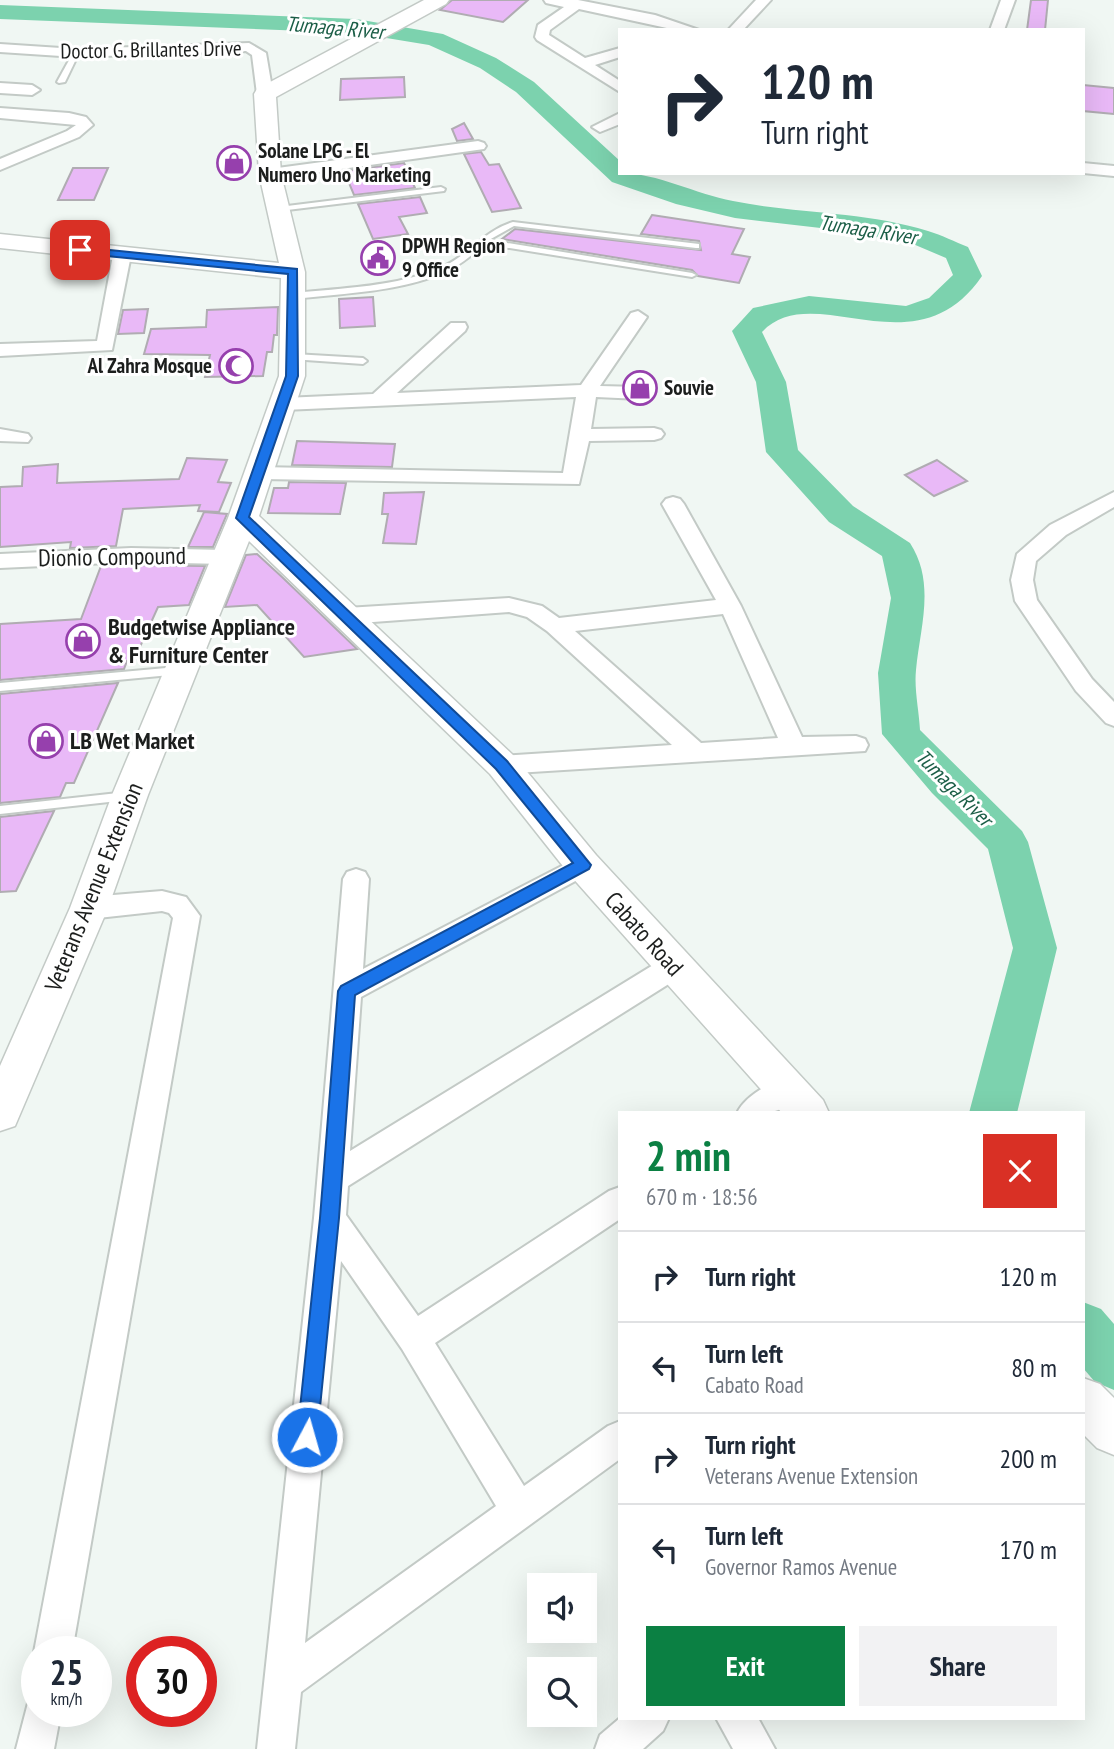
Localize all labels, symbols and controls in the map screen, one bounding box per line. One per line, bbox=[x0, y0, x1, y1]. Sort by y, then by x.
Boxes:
water label: Tumaga River bbox=[285, 10, 388, 46]
street label: Doctor G. Brillantes Drive bbox=[60, 34, 242, 65]
text: 120 m bbox=[761, 49, 874, 113]
icon: right bbox=[646, 56, 737, 147]
text: Turn right bbox=[761, 111, 869, 153]
place label: Solane LPG - El Numero Uno Marketing bbox=[258, 137, 431, 188]
shop icon: Solane LPG - El Numero Uno Marketing bbox=[215, 144, 253, 182]
water label: Tumaga River bbox=[818, 209, 922, 251]
pin bbox=[50, 220, 110, 280]
icon: arrive bbox=[61, 231, 99, 269]
place label: DPWH Region 9 Office bbox=[402, 232, 505, 283]
public building icon: DPWH Region 9 Office bbox=[359, 239, 397, 277]
mosque icon: Al Zahra Mosque bbox=[217, 347, 255, 385]
place label: Al Zahra Mosque bbox=[86, 352, 212, 379]
shop icon: Souvie bbox=[621, 369, 659, 407]
place label: Souvie bbox=[664, 374, 714, 401]
street label: Dionio Compound bbox=[38, 540, 186, 573]
place label: Budgetwise Appliance & Furniture Center bbox=[108, 611, 295, 670]
shop icon: Budgetwise Appliance & Furniture Center bbox=[64, 622, 102, 660]
shop icon: LB Wet Market bbox=[27, 722, 65, 760]
place label: LB Wet Market bbox=[70, 725, 194, 756]
water label: Tumaga River bbox=[910, 743, 1001, 834]
street label: Veterans Avenue Extension bbox=[37, 778, 150, 997]
street label: Cabato Road bbox=[598, 885, 690, 982]
text: 2 min bbox=[646, 1128, 731, 1183]
button: close bbox=[983, 1134, 1057, 1208]
text: 670 m · 18:56 bbox=[646, 1182, 758, 1211]
icon: right bbox=[646, 1258, 684, 1296]
text: Turn right bbox=[705, 1260, 796, 1293]
text: 120 m bbox=[999, 1260, 1057, 1293]
text: Turn left bbox=[705, 1337, 783, 1370]
icon: left bbox=[646, 1349, 684, 1387]
text: 80 m bbox=[1011, 1351, 1057, 1384]
text: Cabato Road bbox=[705, 1370, 804, 1399]
position arrow bbox=[270, 1400, 344, 1474]
text: Turn right bbox=[705, 1428, 796, 1461]
icon: right bbox=[646, 1440, 684, 1478]
text: 200 m bbox=[999, 1442, 1057, 1475]
text: Veterans Avenue Extension bbox=[705, 1461, 918, 1490]
text: Turn left bbox=[705, 1519, 783, 1552]
icon: left bbox=[646, 1531, 684, 1569]
text: 170 m bbox=[999, 1533, 1057, 1566]
text: Governor Ramos Avenue bbox=[705, 1552, 897, 1581]
map controls bbox=[527, 1573, 597, 1727]
button: sound bbox=[527, 1573, 597, 1643]
button: Exit bbox=[646, 1626, 845, 1706]
button: Share bbox=[859, 1626, 1057, 1706]
speed limit sign: 30 bbox=[126, 1636, 217, 1727]
text: 25 bbox=[50, 1649, 83, 1695]
button: search bbox=[527, 1657, 597, 1727]
text: km/h bbox=[51, 1687, 82, 1710]

